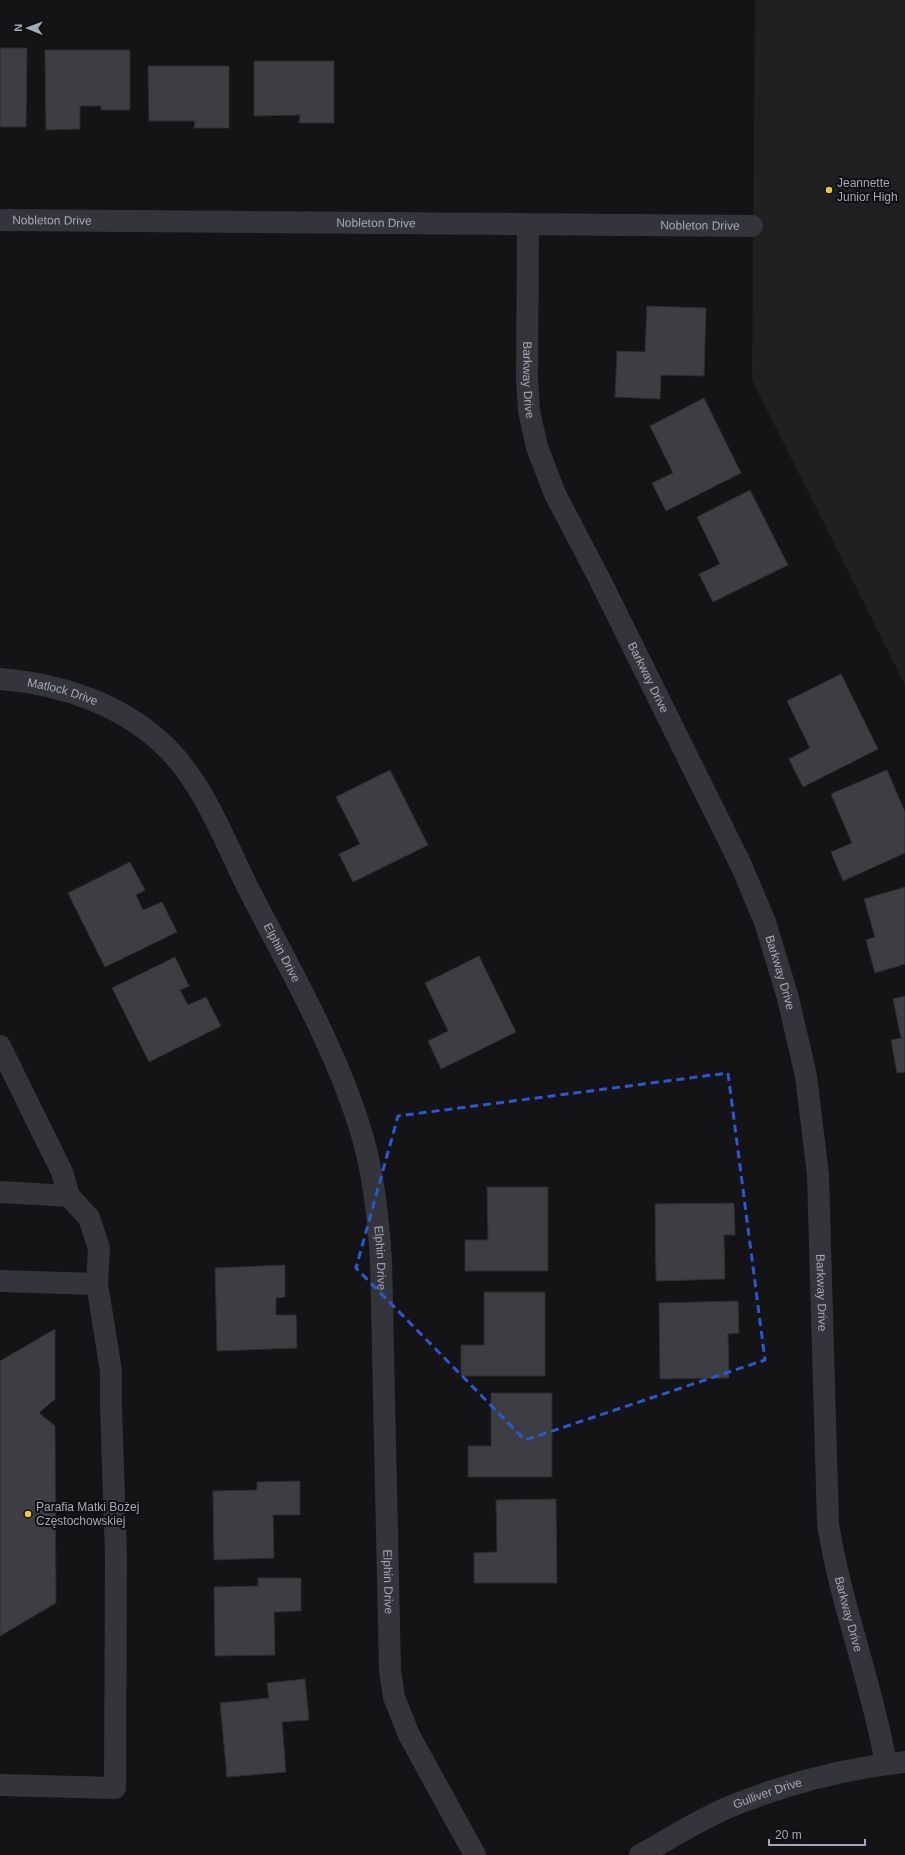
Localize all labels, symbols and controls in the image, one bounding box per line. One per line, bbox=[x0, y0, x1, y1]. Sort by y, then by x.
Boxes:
north arrow bbox=[8, 8, 48, 48]
text: N bbox=[12, 24, 24, 32]
place label: Jeannette Junior High bbox=[837, 176, 898, 204]
marker: Jeannette Junior High bbox=[824, 185, 834, 195]
street label: Nobleton Drive bbox=[12, 213, 92, 228]
street label: Nobleton Drive bbox=[336, 216, 416, 230]
street label: Nobleton Drive bbox=[660, 218, 740, 233]
street label: Barkway Drive bbox=[520, 341, 538, 420]
street label: Barkway Drive bbox=[625, 640, 672, 715]
street label: Matlock Drive bbox=[26, 675, 100, 709]
street label: Elphin Drive bbox=[261, 921, 303, 985]
street label: Barkway Drive bbox=[762, 933, 798, 1012]
street label: Elphin Drive bbox=[371, 1225, 389, 1291]
street label: Barkway Drive bbox=[813, 1254, 829, 1332]
place label: Parafia Matki Bożej Częstochowskiej bbox=[36, 1500, 139, 1528]
marker: Parafia Matki Bożej Częstochowskiej bbox=[23, 1509, 33, 1519]
street label: Elphin Drive bbox=[380, 1549, 396, 1615]
street label: Barkway Drive bbox=[832, 1575, 865, 1654]
street label: Gulliver Drive bbox=[731, 1775, 804, 1812]
scale bar bbox=[769, 1821, 865, 1847]
text: 20 m bbox=[775, 1828, 802, 1842]

